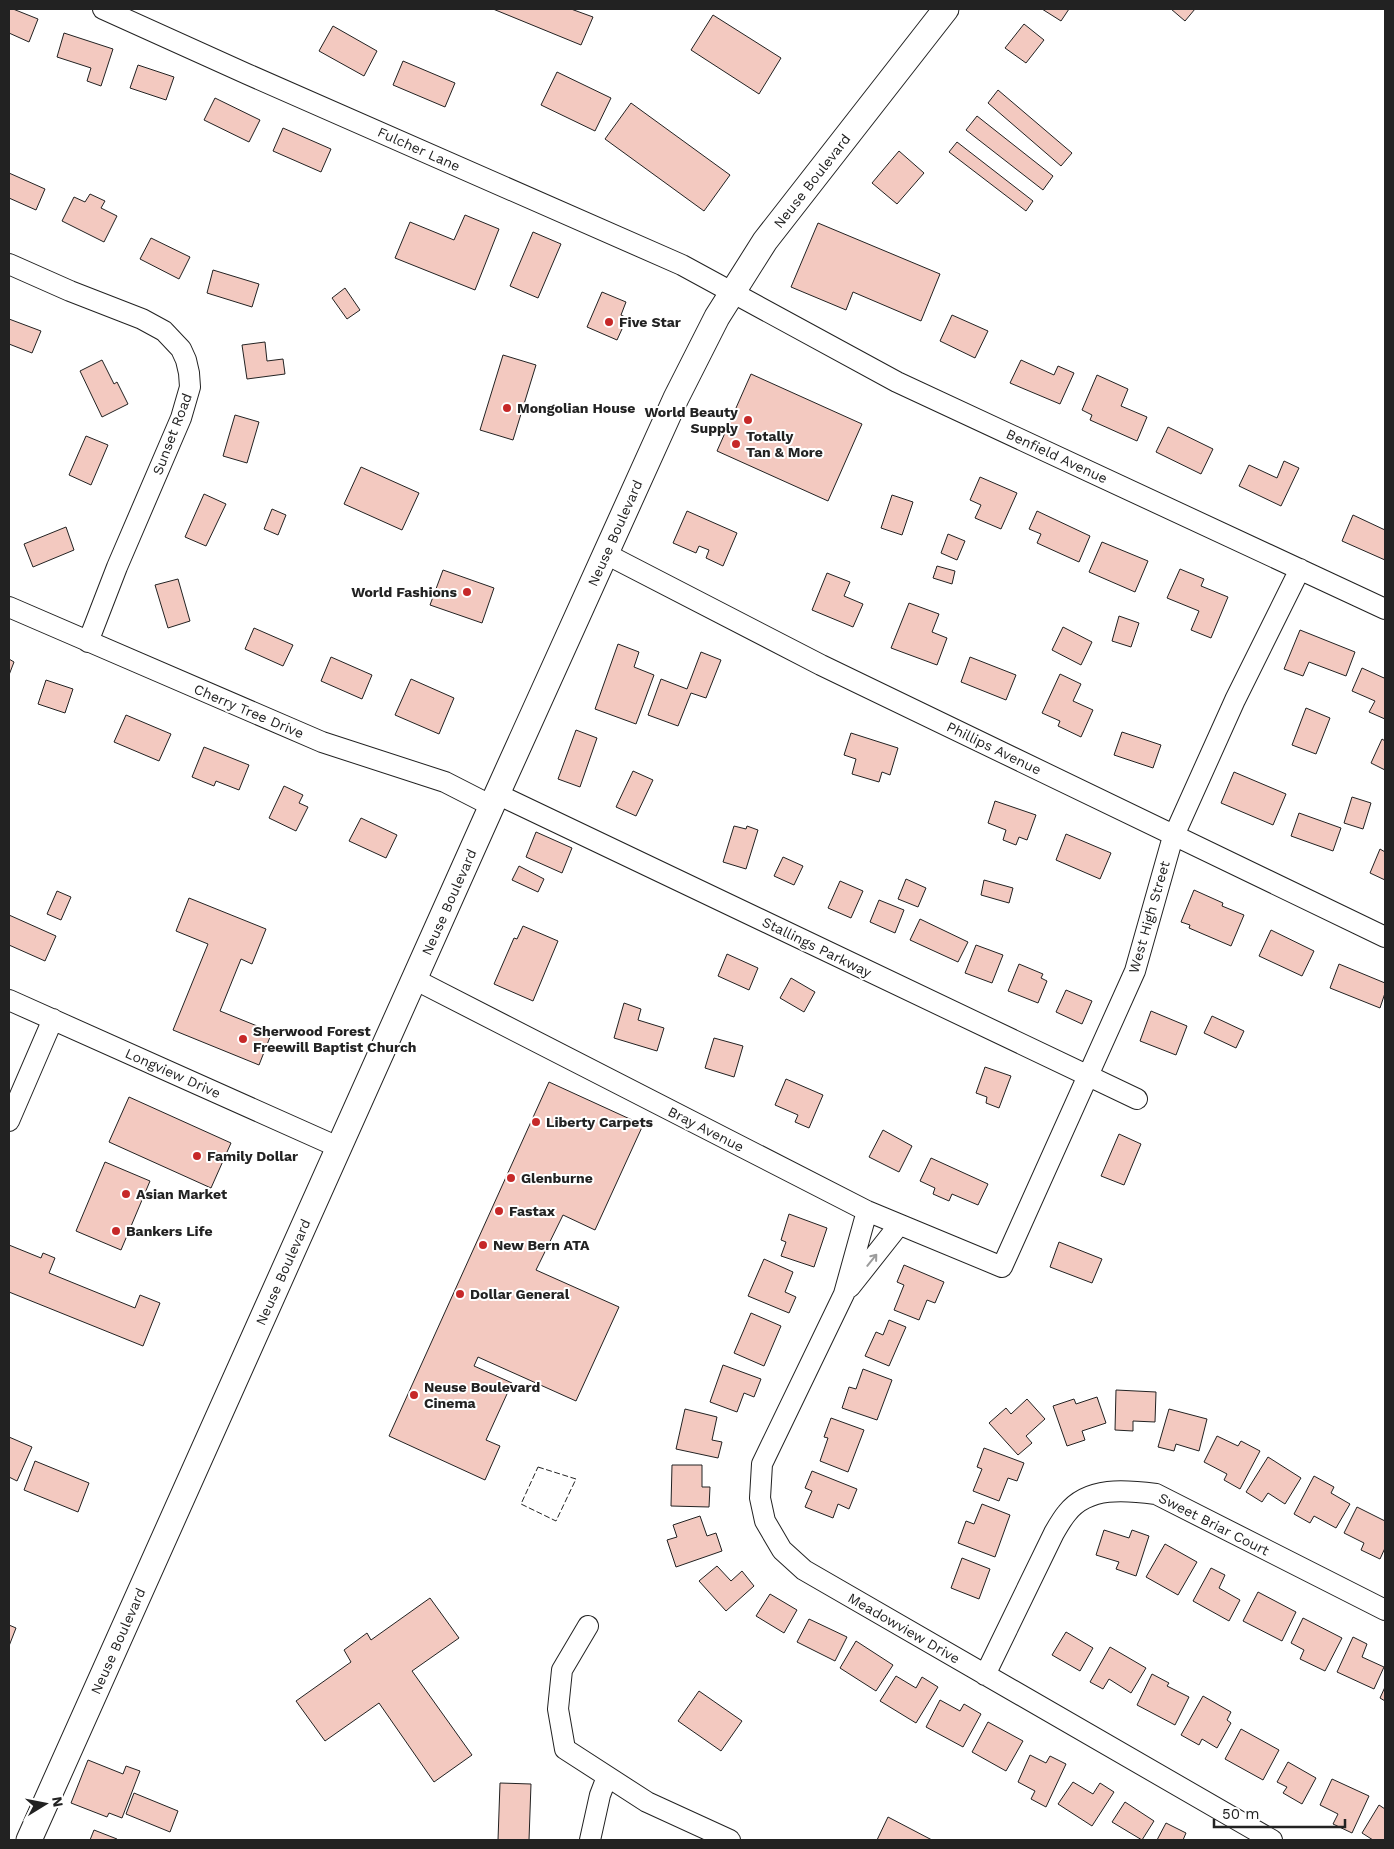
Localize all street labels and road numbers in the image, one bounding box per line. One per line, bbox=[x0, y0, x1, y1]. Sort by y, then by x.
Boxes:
street label: Fulcher Lane bbox=[375, 124, 463, 174]
street label: Neuse Boulevard bbox=[770, 131, 854, 231]
street label: Sunset Road bbox=[149, 391, 195, 477]
street label: Benfield Avenue bbox=[1004, 426, 1110, 486]
street label: Neuse Boulevard bbox=[584, 477, 646, 589]
street label: Cherry Tree Drive bbox=[192, 681, 306, 741]
street label: Phillips Avenue bbox=[944, 718, 1044, 778]
street label: Neuse Boulevard bbox=[418, 846, 480, 958]
street label: West High Street bbox=[1125, 859, 1173, 975]
street label: Stallings Parkway bbox=[760, 914, 875, 981]
street label: Longview Drive bbox=[123, 1045, 223, 1101]
street label: Bray Avenue bbox=[665, 1103, 747, 1155]
street label: Neuse Boulevard bbox=[252, 1216, 314, 1328]
street label: Sweet Briar Court bbox=[1156, 1489, 1272, 1559]
street label: Neuse Boulevard bbox=[87, 1585, 149, 1697]
street label: Meadowview Drive bbox=[845, 1589, 963, 1667]

